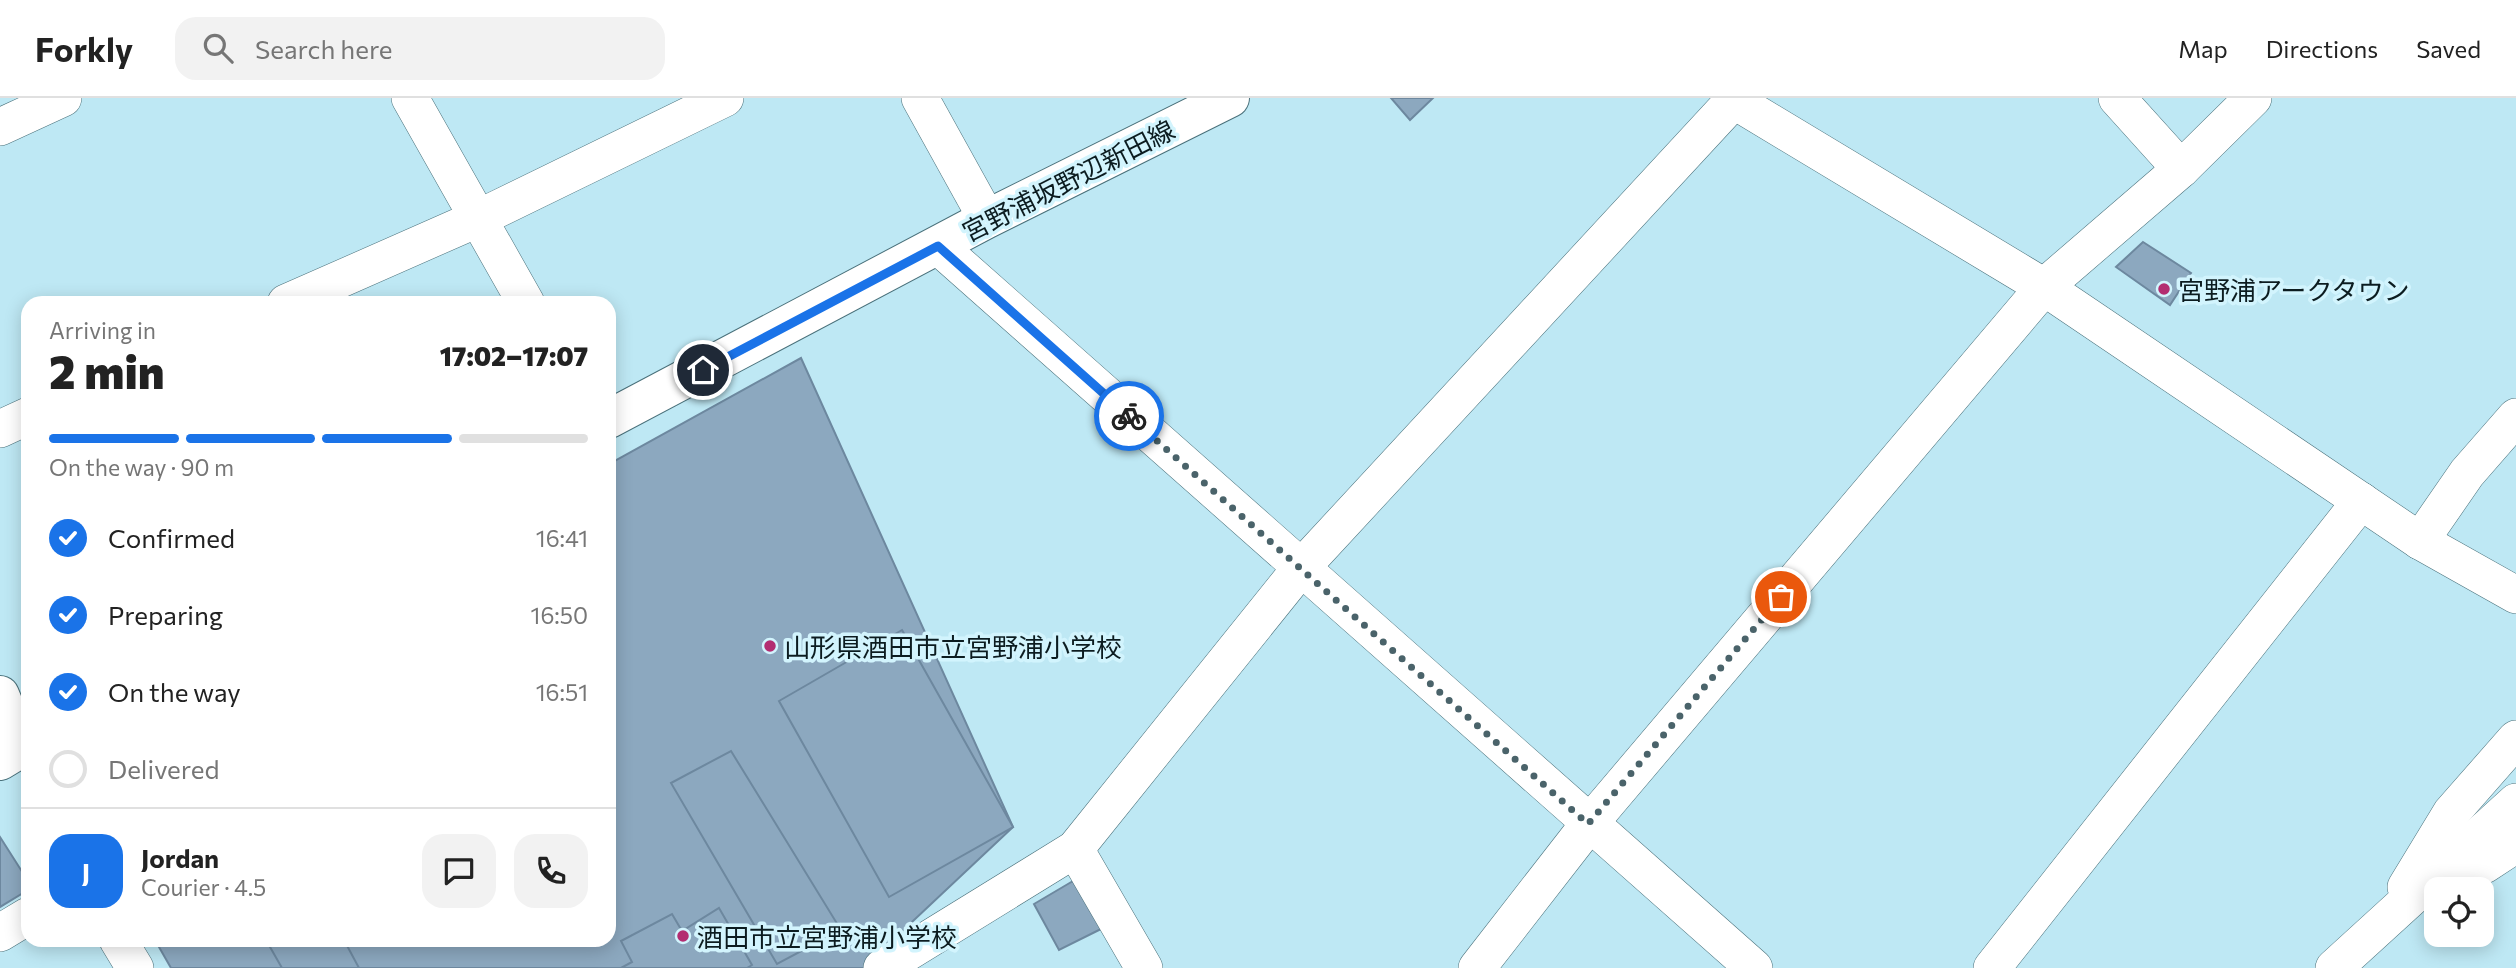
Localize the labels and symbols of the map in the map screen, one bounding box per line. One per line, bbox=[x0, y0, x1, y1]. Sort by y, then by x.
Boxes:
street label: 宮野浦坂野辺新田線 bbox=[957, 113, 1179, 247]
place label: 宮野浦アークタウン bbox=[2178, 274, 2409, 305]
marker: 宮野浦アークタウン bbox=[2156, 281, 2172, 297]
pin bbox=[673, 340, 733, 400]
courier bbox=[1094, 381, 1164, 451]
pin bbox=[1751, 567, 1811, 627]
place label: 山形県酒田市立宮野浦小学校 bbox=[784, 631, 1122, 662]
marker: 山形県酒田市立宮野浦小学校 bbox=[762, 638, 778, 654]
place label: 酒田市立宮野浦小学校 bbox=[697, 921, 957, 952]
marker: 酒田市立宮野浦小学校 bbox=[675, 928, 691, 944]

